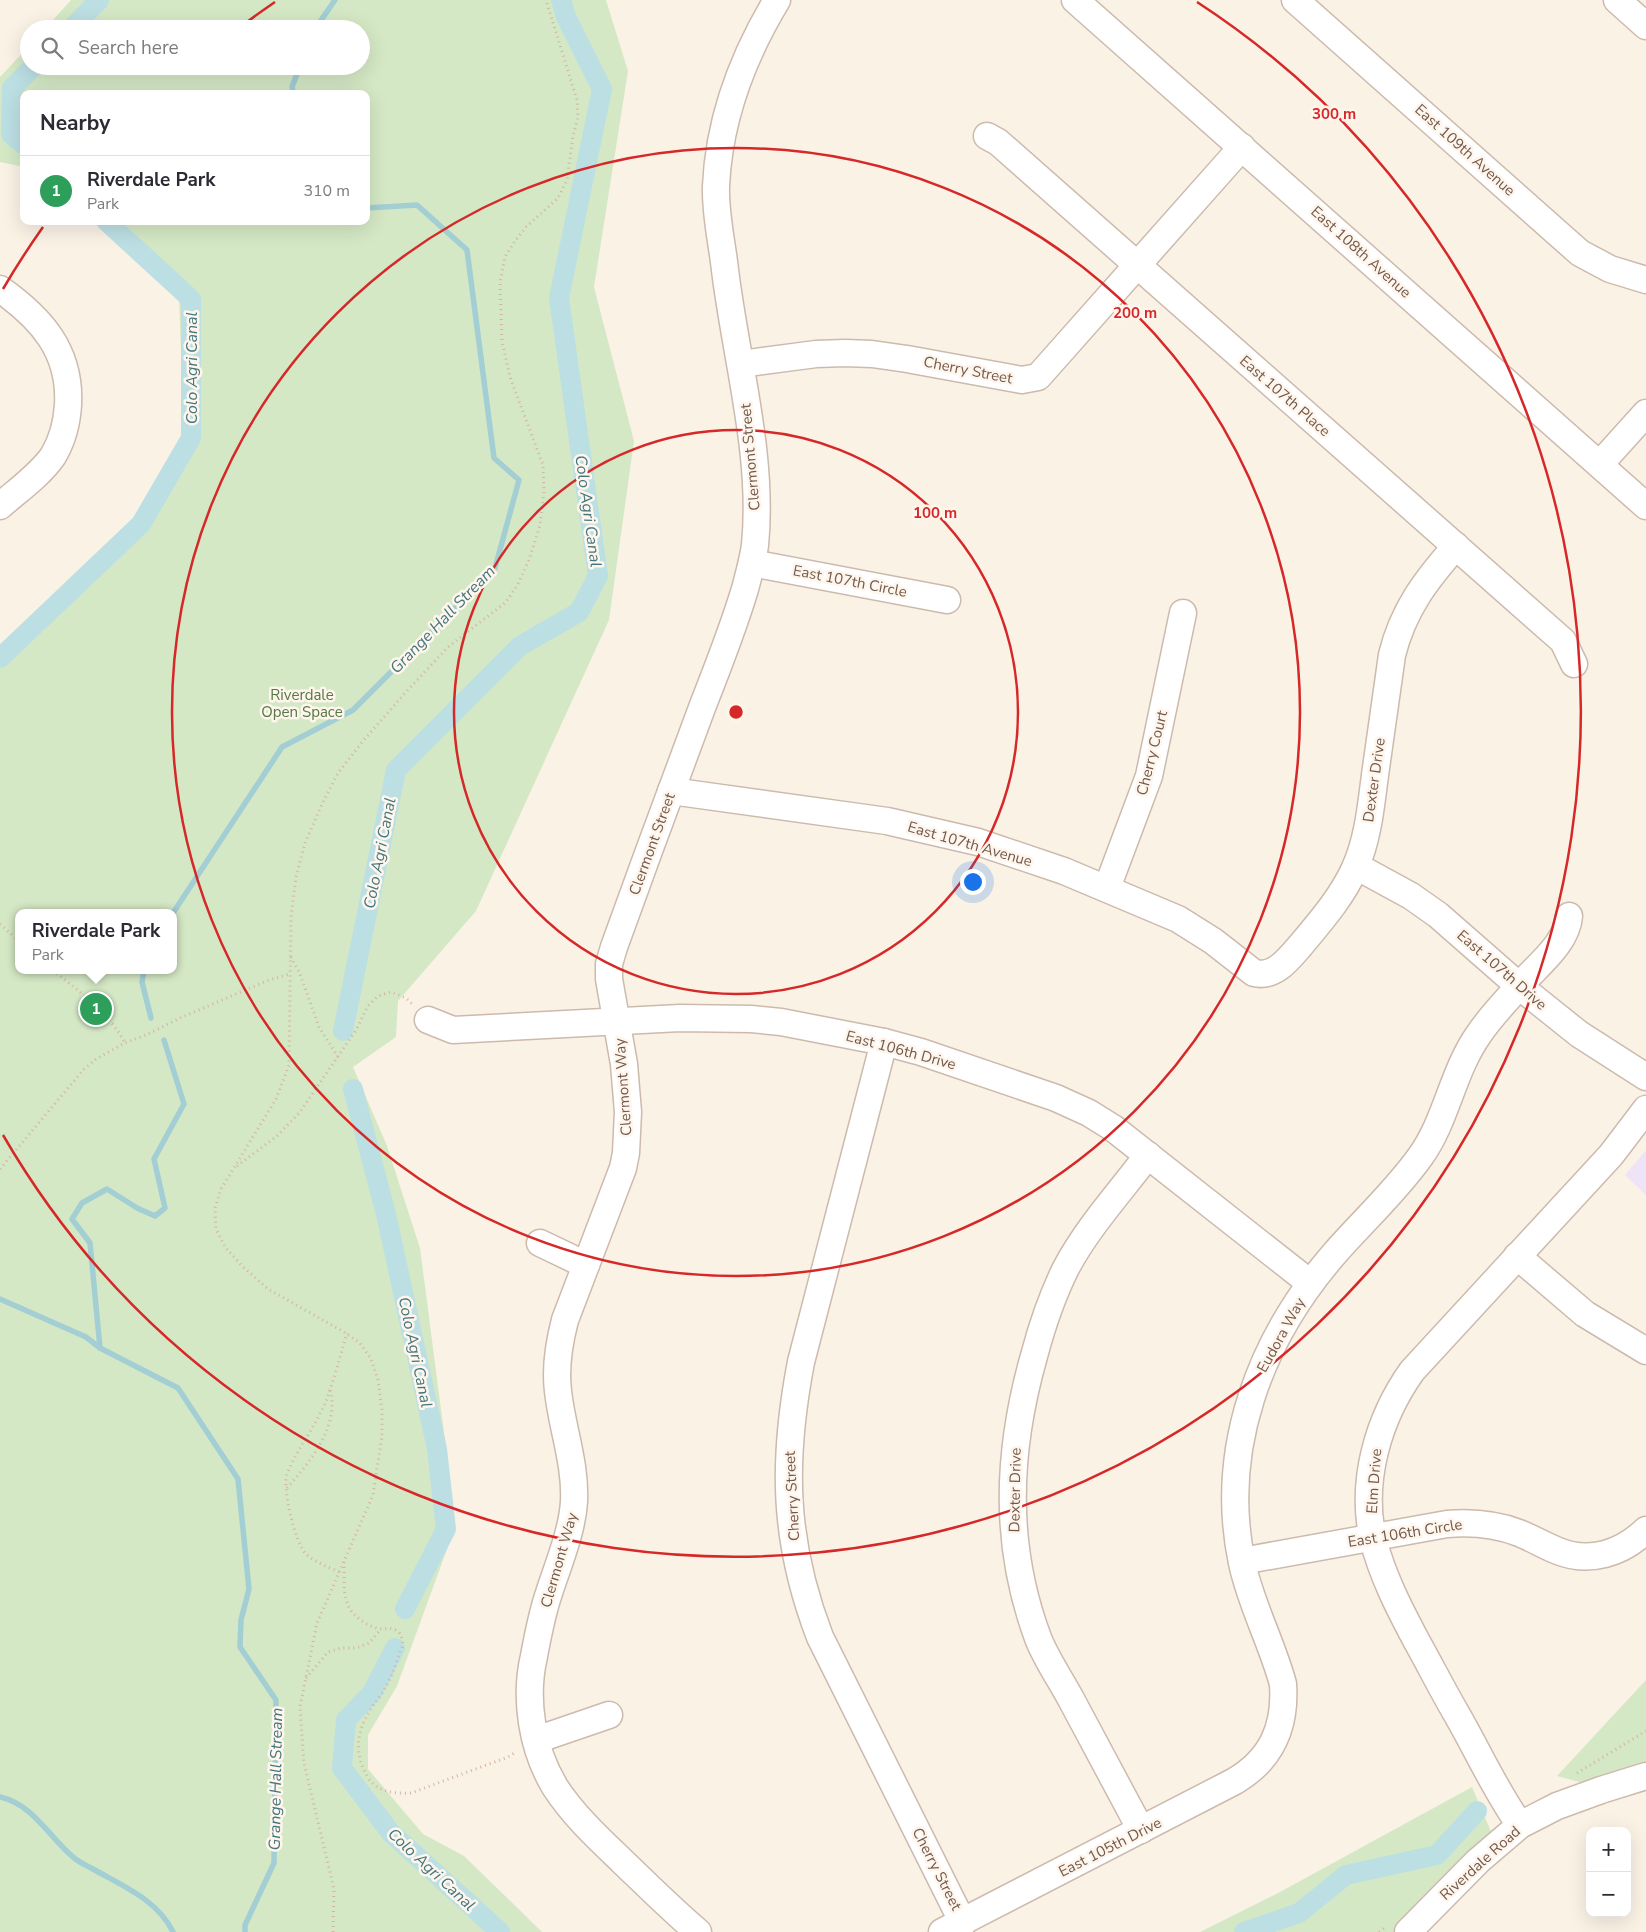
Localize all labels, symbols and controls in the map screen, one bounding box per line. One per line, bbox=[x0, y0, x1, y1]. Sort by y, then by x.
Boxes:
search box bbox=[20, 20, 370, 75]
icon: search bbox=[38, 34, 66, 62]
text: Search here bbox=[78, 35, 179, 61]
street label: East 109th Avenue bbox=[1411, 100, 1519, 200]
text: 300 m bbox=[1312, 104, 1356, 124]
text: Nearby bbox=[40, 109, 110, 137]
text: Riverdale Park bbox=[87, 167, 215, 193]
text: 1 bbox=[51, 180, 61, 202]
text: 310 m bbox=[303, 180, 350, 202]
text: Park bbox=[87, 193, 119, 215]
street label: East 108th Avenue bbox=[1307, 202, 1415, 302]
text: 200 m bbox=[1113, 303, 1157, 323]
water label: Colo Agri Canal bbox=[181, 311, 203, 424]
street label: East 107th Place bbox=[1235, 351, 1335, 441]
street label: Cherry Street bbox=[922, 352, 1015, 389]
street label: Clermont Street bbox=[735, 402, 765, 511]
water label: Colo Agri Canal bbox=[569, 454, 607, 569]
text: 100 m bbox=[913, 503, 957, 523]
street label: East 107th Circle bbox=[791, 560, 909, 602]
water label: Grange Hall Stream bbox=[385, 561, 500, 679]
park label: Riverdale Open Space bbox=[261, 685, 343, 722]
centre of rings bbox=[727, 703, 745, 721]
street label: Cherry Court bbox=[1132, 708, 1172, 797]
street label: Dexter Drive bbox=[1358, 737, 1390, 823]
street label: Clermont Street bbox=[624, 789, 680, 898]
water label: Colo Agri Canal bbox=[358, 796, 402, 911]
street label: East 107th Avenue bbox=[905, 817, 1035, 871]
your location bbox=[960, 869, 986, 895]
popup bbox=[15, 909, 177, 974]
text: Riverdale Park bbox=[32, 918, 160, 944]
street label: East 107th Drive bbox=[1453, 925, 1551, 1015]
text: Park bbox=[32, 944, 64, 966]
pin: 1 bbox=[80, 990, 112, 1028]
street label: East 106th Drive bbox=[844, 1026, 958, 1074]
street label: Clermont Way bbox=[610, 1037, 636, 1137]
street label: Eudora Way bbox=[1252, 1294, 1310, 1376]
water label: Colo Agri Canal bbox=[393, 1295, 438, 1410]
street label: Dexter Drive bbox=[1004, 1447, 1026, 1533]
street label: Elm Drive bbox=[1362, 1448, 1386, 1514]
street label: Cherry Street bbox=[780, 1450, 804, 1542]
street label: Clermont Way bbox=[536, 1510, 582, 1610]
street label: East 106th Circle bbox=[1346, 1514, 1464, 1552]
water label: Grange Hall Stream bbox=[264, 1707, 288, 1851]
street label: East 105th Drive bbox=[1055, 1812, 1165, 1882]
street label: Riverdale Road bbox=[1435, 1821, 1525, 1905]
water label: Colo Agri Canal bbox=[383, 1823, 480, 1916]
street label: Cherry Street bbox=[908, 1824, 967, 1914]
map controls bbox=[1586, 1827, 1631, 1917]
button: + bbox=[1586, 1827, 1631, 1872]
button: − bbox=[1586, 1872, 1631, 1917]

